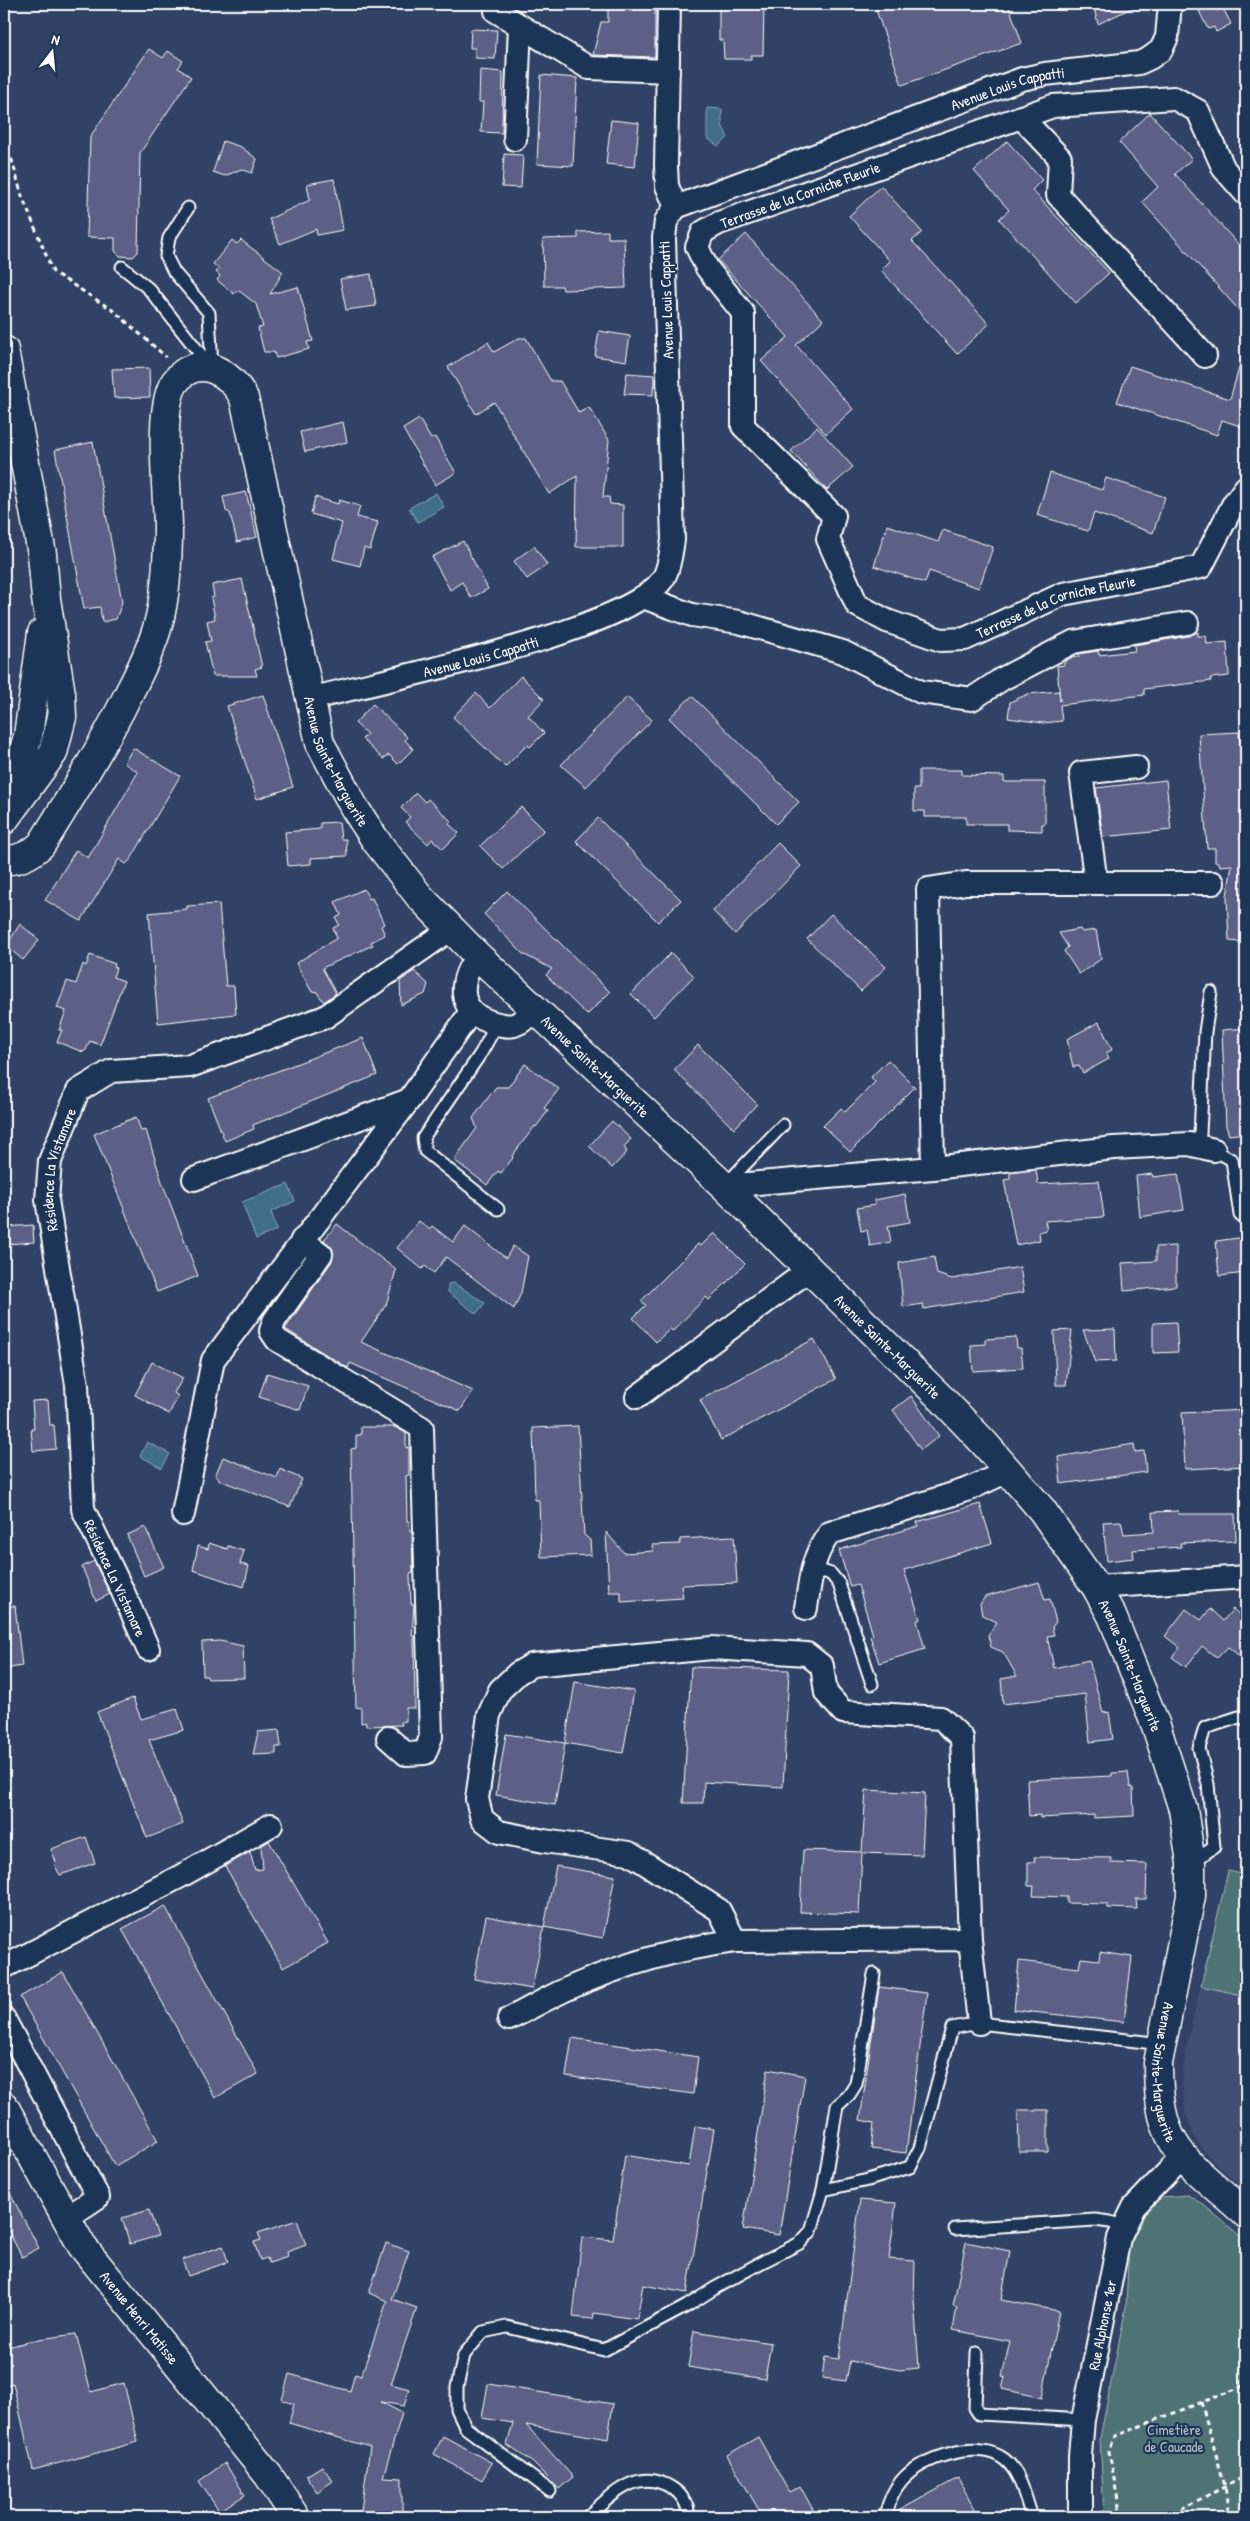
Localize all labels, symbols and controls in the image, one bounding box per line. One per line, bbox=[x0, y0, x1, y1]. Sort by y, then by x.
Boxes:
north arrow bbox=[28, 28, 78, 78]
text: N bbox=[50, 29, 62, 49]
street label: Avenue Louis Cappatti bbox=[948, 61, 1066, 115]
street label: Terrasse de la Corniche Fleurie bbox=[717, 156, 883, 234]
street label: Avenue Louis Cappatti bbox=[653, 241, 679, 359]
street label: Terrasse de la Corniche Fleurie bbox=[972, 570, 1137, 643]
street label: Avenue Louis Cappatti bbox=[421, 631, 541, 682]
street label: Avenue Sainte-Marguerite bbox=[299, 694, 374, 830]
street label: Avenue Sainte-Marguerite bbox=[537, 1010, 654, 1122]
street label: Résidence La Vistamare bbox=[36, 1105, 81, 1233]
street label: Avenue Sainte-Marguerite bbox=[830, 1289, 946, 1403]
street label: Résidence La Vistamare bbox=[79, 1516, 151, 1640]
street label: Avenue Sainte-Marguerite bbox=[1094, 1595, 1168, 1734]
street label: Avenue Sainte-Marguerite bbox=[1147, 2001, 1182, 2146]
street label: Avenue Henri Matisse bbox=[95, 2266, 184, 2368]
street label: Rue Alphonse 1er bbox=[1083, 2278, 1121, 2372]
park label: Cimetière de Caucade bbox=[1145, 2419, 1203, 2457]

